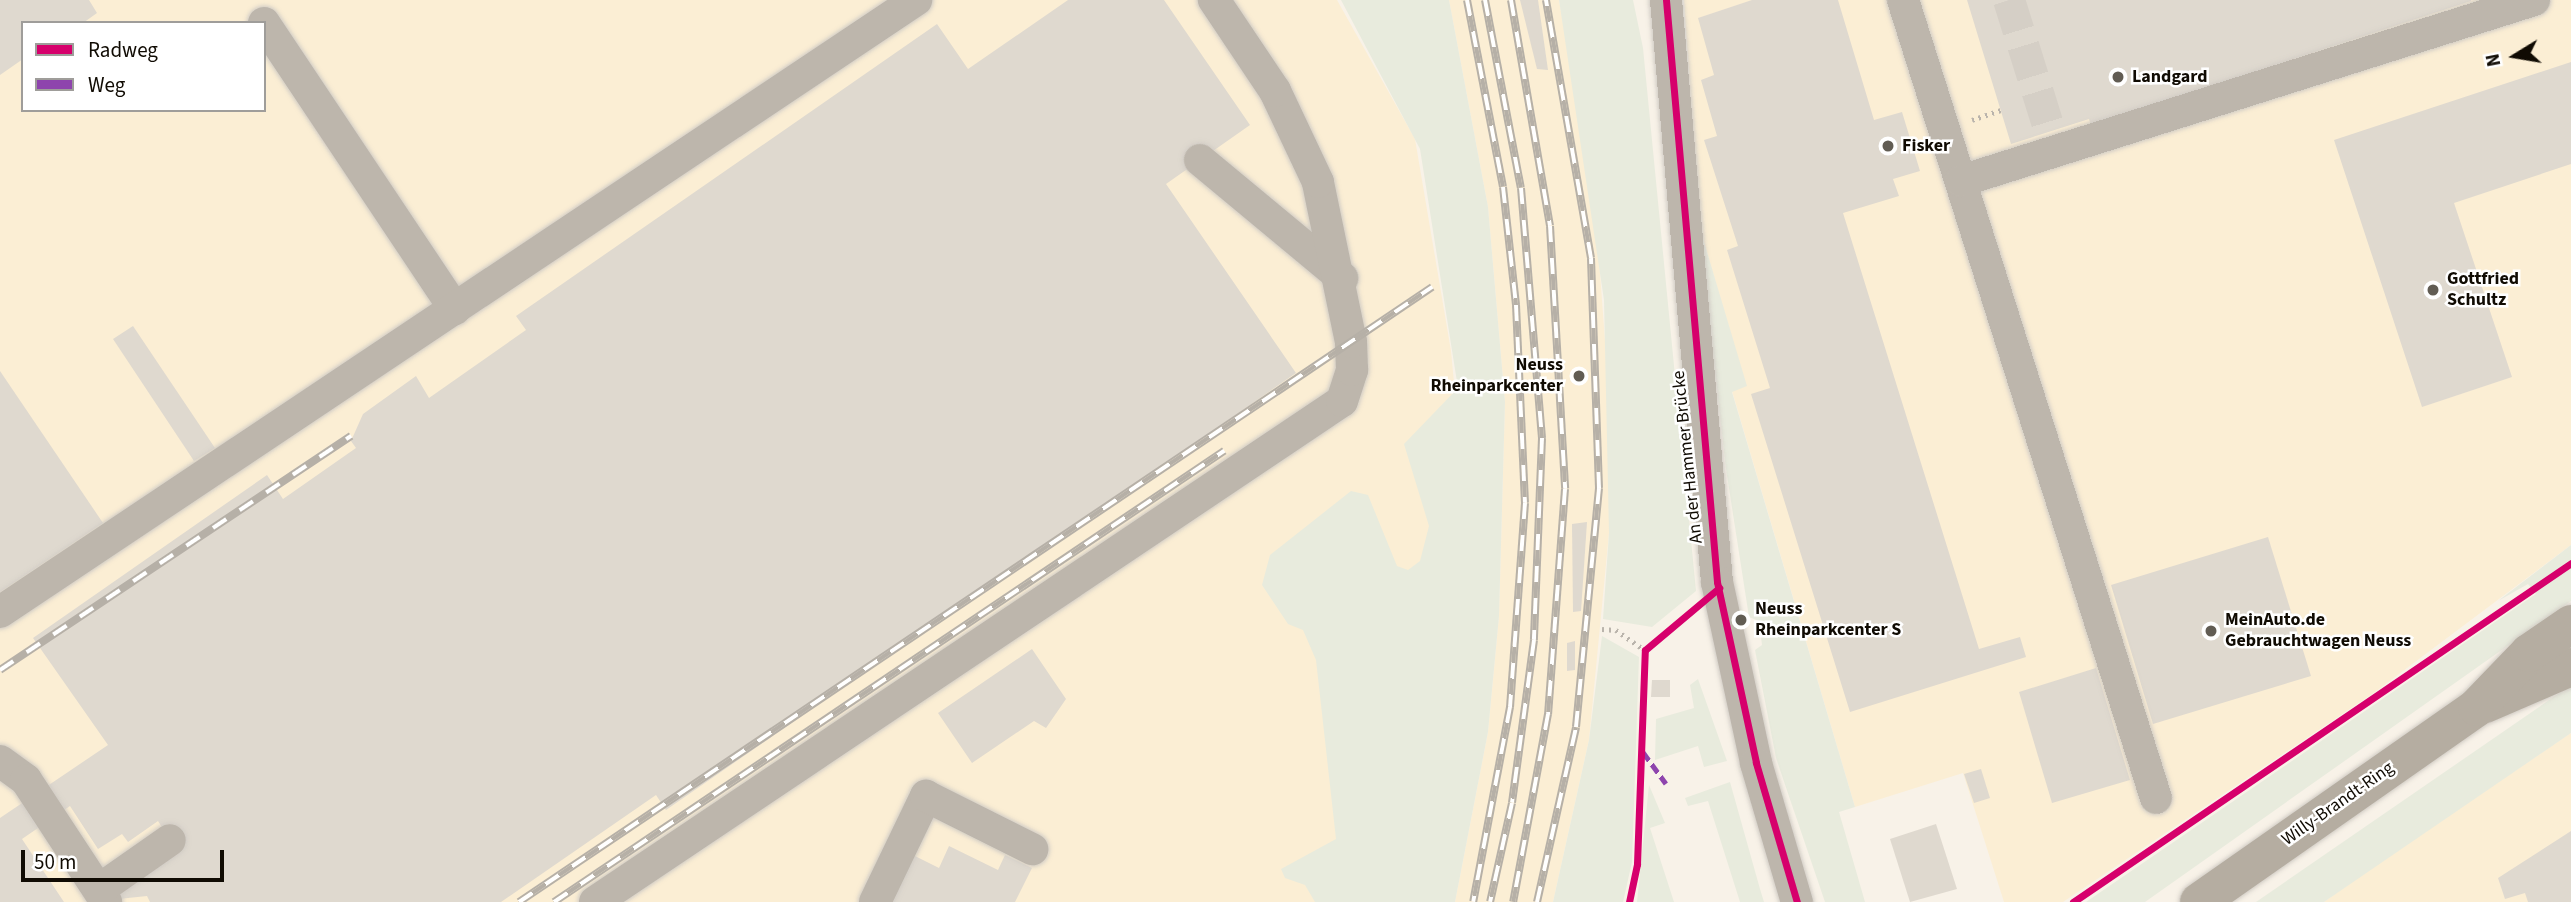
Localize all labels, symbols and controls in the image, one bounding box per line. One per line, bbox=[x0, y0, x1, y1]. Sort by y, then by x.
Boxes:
legend bbox=[21, 21, 266, 112]
north arrow bbox=[2480, 21, 2550, 91]
text: Radweg bbox=[88, 35, 158, 65]
text: N bbox=[2479, 51, 2508, 69]
place label: Landgard bbox=[2132, 66, 2207, 88]
marker: Landgard bbox=[2110, 69, 2126, 85]
text: Weg bbox=[88, 70, 125, 100]
place label: Fisker bbox=[1902, 135, 1950, 157]
marker: Fisker bbox=[1880, 138, 1896, 154]
place label: Gottfried Schultz bbox=[2447, 269, 2519, 312]
marker: Gottfried Schultz bbox=[2425, 282, 2441, 298]
place label: Neuss Rheinparkcenter bbox=[1430, 355, 1563, 398]
marker: Neuss Rheinparkcenter bbox=[1569, 366, 1589, 386]
street label: An der Hammer Brücke bbox=[1668, 369, 1708, 545]
place label: Neuss Rheinparkcenter S bbox=[1755, 599, 1901, 642]
place label: MeinAuto.de Gebrauchtwagen Neuss bbox=[2225, 610, 2411, 652]
marker: Neuss Rheinparkcenter S bbox=[1733, 612, 1749, 628]
marker: MeinAuto.de Gebrauchtwagen Neuss bbox=[2203, 623, 2219, 639]
street label: Willy-Brandt-Ring bbox=[2278, 757, 2398, 851]
scale bar bbox=[24, 836, 228, 880]
text: 50 m bbox=[34, 847, 76, 877]

